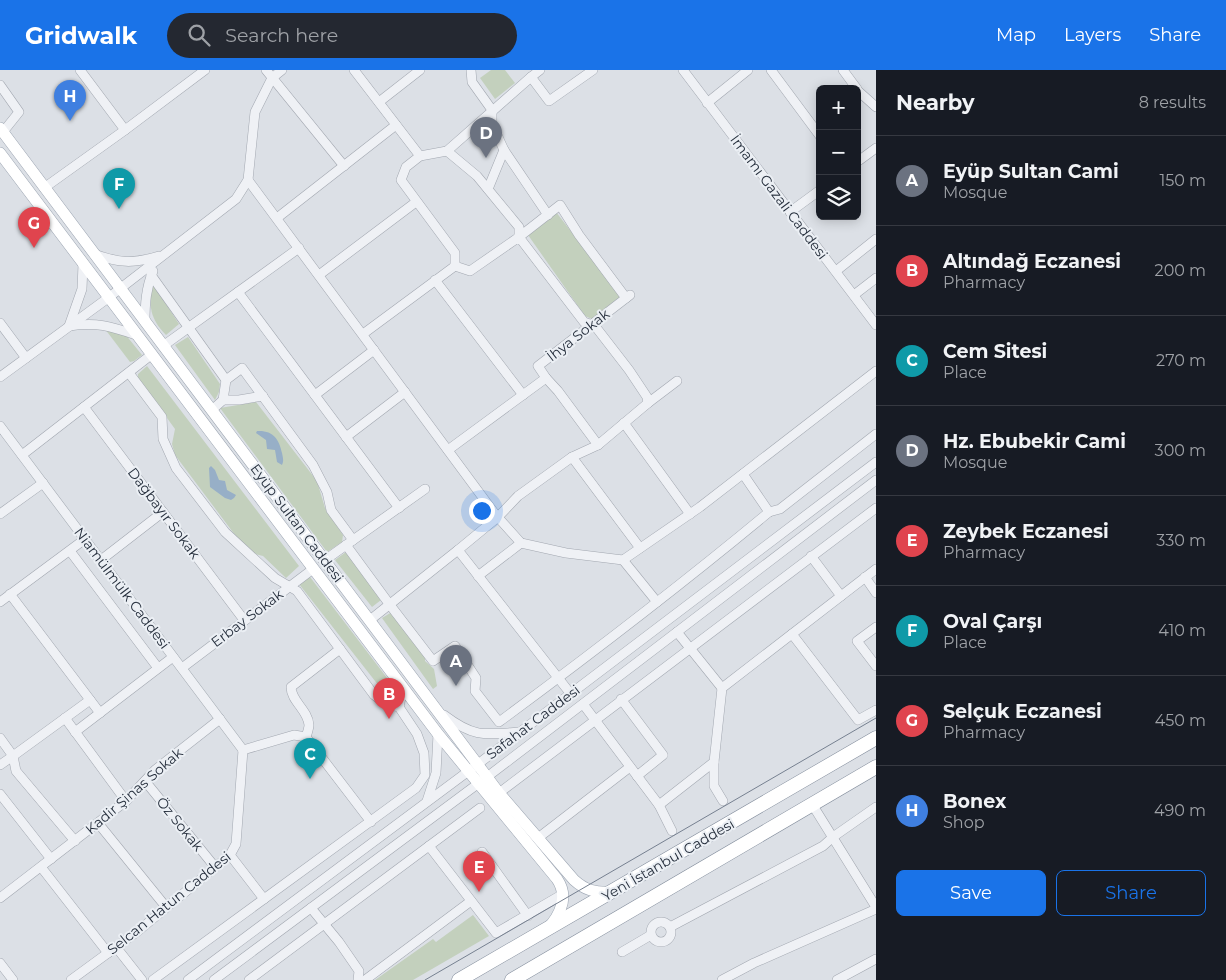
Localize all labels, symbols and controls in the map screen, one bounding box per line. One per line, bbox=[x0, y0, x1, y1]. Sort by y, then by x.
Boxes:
search box bbox=[167, 13, 517, 58]
text: Gridwalk bbox=[25, 21, 137, 50]
icon: search bbox=[185, 21, 213, 49]
text: Search here bbox=[225, 24, 338, 47]
text: Map bbox=[996, 24, 1036, 46]
text: Layers bbox=[1064, 24, 1121, 46]
text: Share bbox=[1149, 24, 1201, 46]
pin: H bbox=[54, 80, 86, 121]
map controls bbox=[816, 85, 861, 220]
button: + bbox=[816, 85, 861, 130]
text: Nearby bbox=[896, 90, 975, 115]
text: 8 results bbox=[1139, 93, 1206, 112]
pin: D bbox=[470, 117, 502, 158]
button: − bbox=[816, 130, 861, 175]
street label: İmamı Gazali Caddesi bbox=[726, 131, 832, 263]
text: Eyüp Sultan Cami bbox=[943, 160, 1119, 183]
pin: F bbox=[103, 168, 135, 209]
text: A bbox=[906, 171, 918, 190]
text: 150 m bbox=[1159, 171, 1206, 190]
button: layers bbox=[816, 175, 861, 220]
text: Mosque bbox=[943, 183, 1007, 202]
pin: G bbox=[18, 207, 50, 248]
text: Altındağ Eczanesi bbox=[943, 250, 1121, 273]
text: B bbox=[906, 261, 918, 280]
text: 200 m bbox=[1155, 261, 1206, 280]
text: Pharmacy bbox=[943, 273, 1025, 292]
street label: İhya Sokak bbox=[543, 304, 614, 365]
text: Cem Sitesi bbox=[943, 340, 1047, 363]
text: C bbox=[906, 351, 918, 370]
text: 270 m bbox=[1156, 351, 1206, 370]
text: Place bbox=[943, 363, 987, 382]
text: Hz. Ebubekir Cami bbox=[943, 430, 1126, 453]
text: D bbox=[905, 441, 919, 460]
text: 300 m bbox=[1155, 441, 1206, 460]
text: Mosque bbox=[943, 453, 1007, 472]
street label: Eyüp Sultan Caddesi bbox=[246, 460, 348, 586]
street label: Dağbayır Sokak bbox=[124, 464, 205, 563]
your location bbox=[469, 498, 495, 524]
text: Zeybek Eczanesi bbox=[943, 520, 1109, 543]
street label: Niamülmülk Caddesi bbox=[70, 524, 174, 652]
text: E bbox=[907, 531, 917, 550]
text: 330 m bbox=[1156, 531, 1206, 550]
text: Pharmacy bbox=[943, 543, 1025, 562]
street label: Erbay Sokak bbox=[207, 585, 287, 651]
text: Oval Çarşı bbox=[943, 610, 1042, 633]
text: F bbox=[907, 621, 917, 640]
text: 410 m bbox=[1158, 621, 1206, 640]
text: Place bbox=[943, 633, 987, 652]
pin: A bbox=[440, 645, 472, 686]
pin: B bbox=[373, 678, 405, 719]
street label: Safahat Caddesi bbox=[482, 681, 584, 763]
text: Selçuk Eczanesi bbox=[943, 700, 1102, 723]
text: G bbox=[906, 711, 918, 730]
text: 450 m bbox=[1155, 711, 1206, 730]
text: Pharmacy bbox=[943, 723, 1025, 742]
pin: C bbox=[294, 738, 326, 779]
street label: Kadir Şinas Sokak bbox=[82, 743, 187, 838]
text: Bonex bbox=[943, 790, 1006, 813]
street label: Öz Sokak bbox=[153, 793, 208, 855]
text: H bbox=[906, 801, 918, 820]
text: 490 m bbox=[1154, 801, 1206, 820]
text: Shop bbox=[943, 813, 985, 832]
street label: Yeni İstanbul Caddesi bbox=[599, 815, 737, 905]
street label: Selcan Hatun Caddesi bbox=[103, 848, 235, 958]
pin: E bbox=[463, 851, 495, 892]
button: Save bbox=[896, 870, 1046, 916]
button: Share bbox=[1056, 870, 1206, 916]

